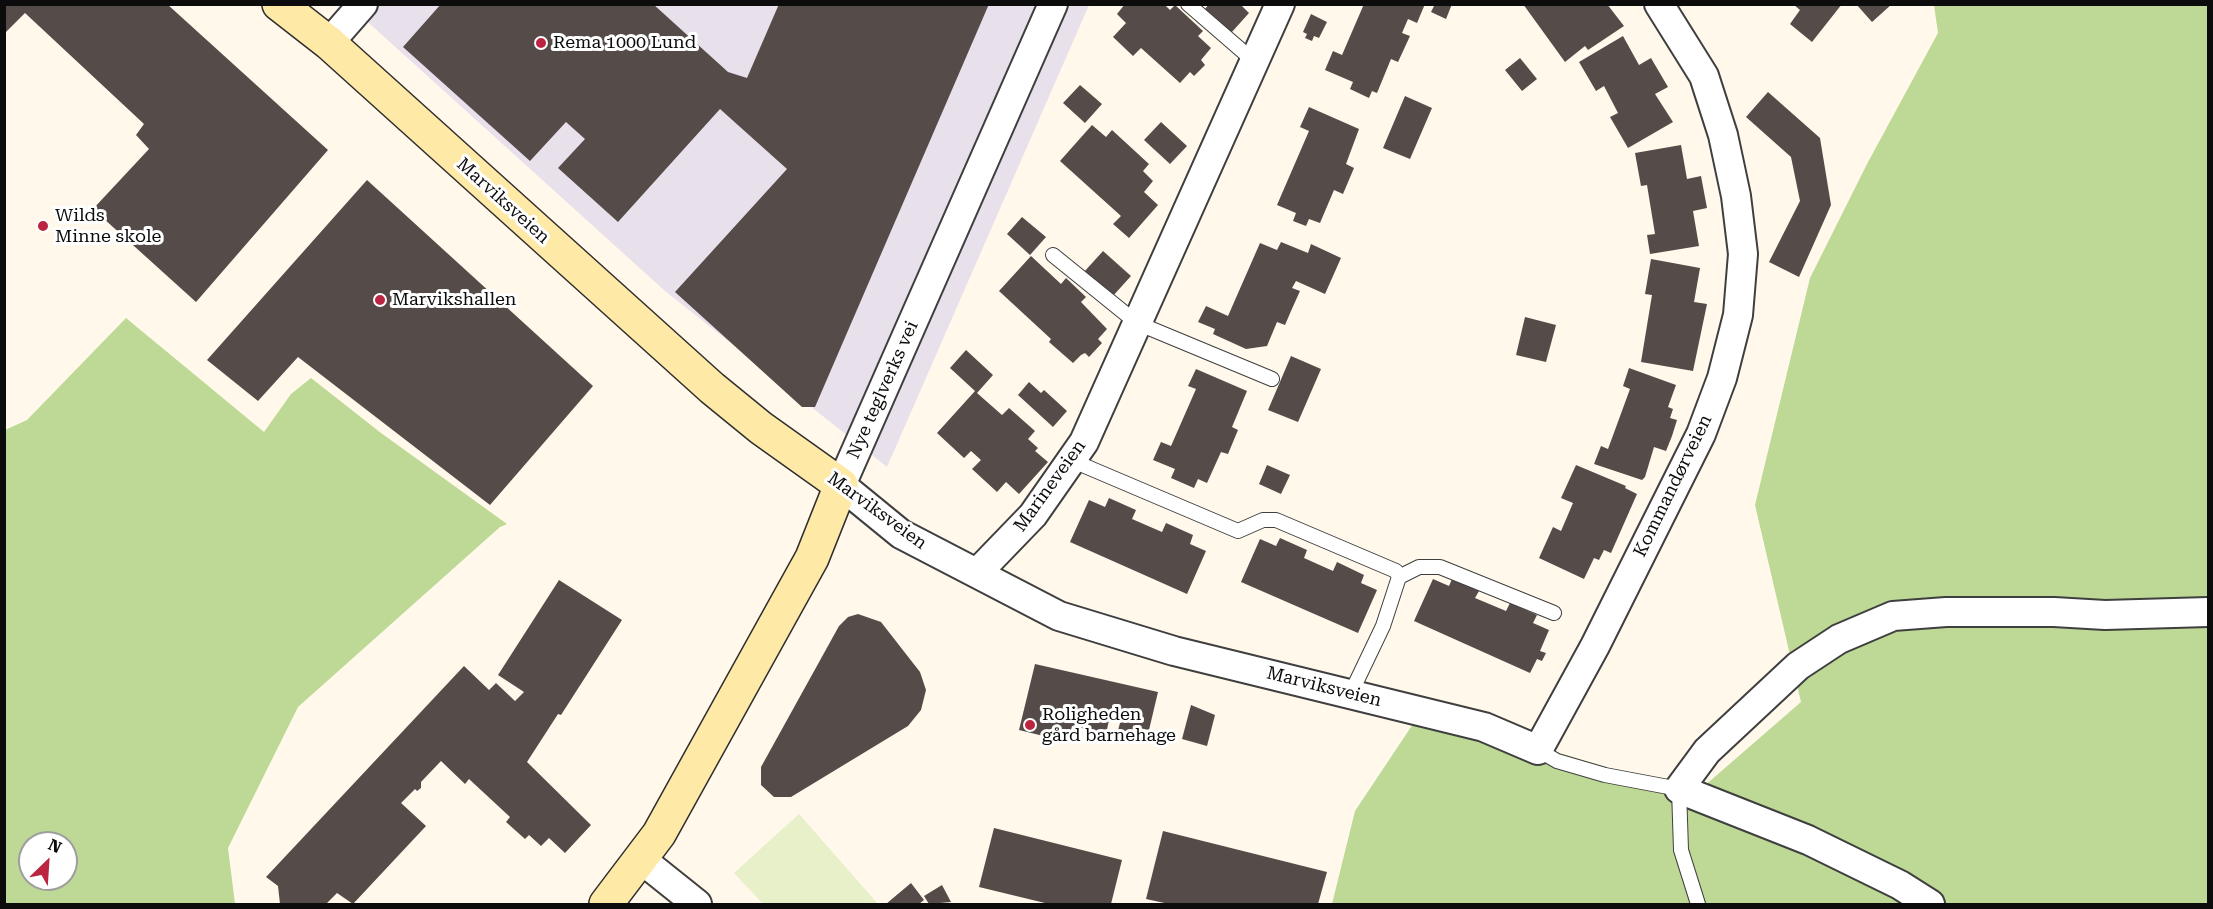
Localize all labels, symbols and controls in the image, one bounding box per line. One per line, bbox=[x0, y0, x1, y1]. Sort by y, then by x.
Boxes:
place label: Rema 1000 Lund bbox=[553, 32, 696, 54]
marker: Rema 1000 Lund bbox=[534, 36, 548, 50]
street label: Marviksveien bbox=[452, 154, 554, 248]
place label: Wilds Minne skole bbox=[55, 205, 161, 248]
marker: Wilds Minne skole bbox=[36, 219, 50, 233]
place label: Marvikshallen bbox=[392, 289, 516, 311]
marker: Marvikshallen bbox=[373, 293, 387, 307]
street label: Nye teglverks vei bbox=[843, 318, 923, 462]
street label: Kommandørveien bbox=[1629, 411, 1717, 561]
street label: Marineveien bbox=[1009, 436, 1091, 536]
street label: Marviksveien bbox=[823, 468, 931, 554]
street label: Marviksveien bbox=[1264, 662, 1384, 712]
place label: Roligheden gård barnehage bbox=[1042, 704, 1176, 746]
marker: Roligheden gård barnehage bbox=[1023, 718, 1037, 732]
north arrow bbox=[18, 831, 78, 891]
text: N bbox=[45, 835, 65, 857]

